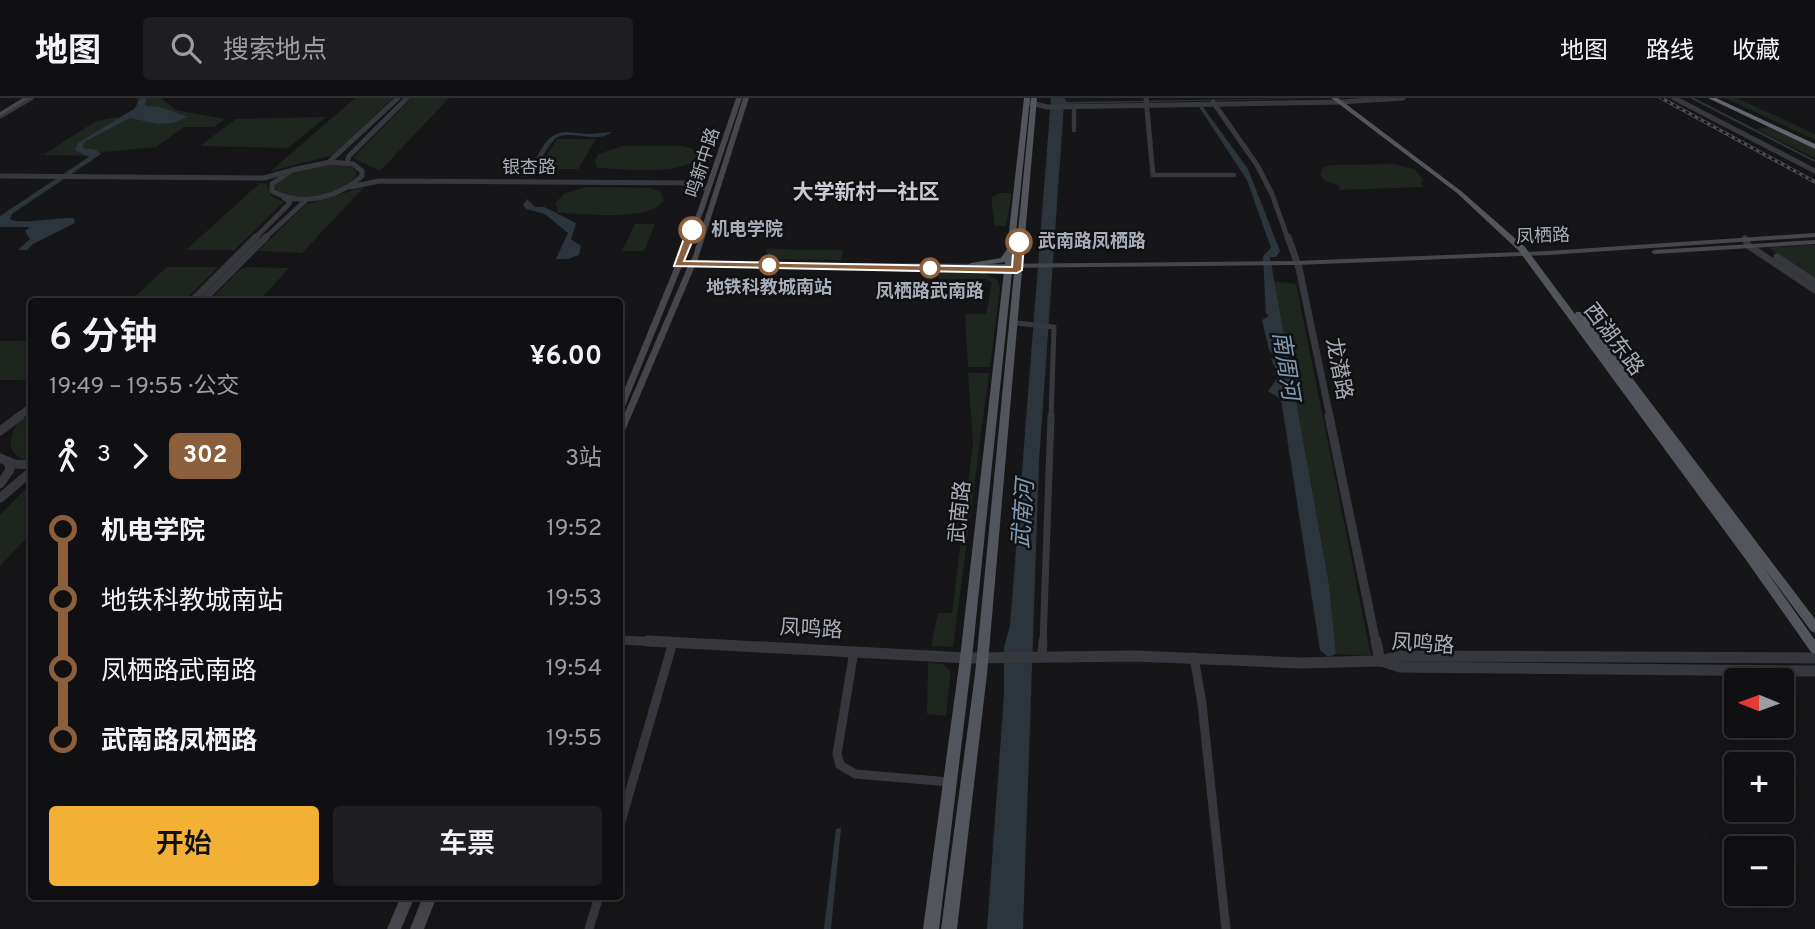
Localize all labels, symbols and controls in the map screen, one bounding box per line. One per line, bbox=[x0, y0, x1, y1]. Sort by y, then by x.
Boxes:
search box bbox=[143, 17, 633, 80]
icon: search bbox=[167, 29, 205, 67]
text: 地图 bbox=[35, 32, 101, 74]
text: 搜索地点 bbox=[223, 35, 327, 68]
text: 地图 bbox=[1560, 37, 1608, 67]
text: 路线 bbox=[1646, 37, 1694, 67]
text: 收藏 bbox=[1732, 37, 1780, 67]
street label: 鸣新中路 bbox=[682, 125, 726, 201]
street label: 银杏路 bbox=[502, 157, 556, 180]
district label: 大学新村一社区 bbox=[793, 180, 940, 207]
marker: 机电学院 bbox=[679, 217, 705, 243]
place label: 机电学院 bbox=[711, 219, 783, 242]
street label: 凤栖路 bbox=[1516, 225, 1570, 249]
marker: 武南路凤栖路 bbox=[1006, 229, 1032, 255]
place label: 武南路凤栖路 bbox=[1038, 231, 1146, 254]
marker: 地铁科教城南站 bbox=[759, 255, 779, 275]
marker: 凤栖路武南路 bbox=[920, 258, 940, 278]
place label: 地铁科教城南站 bbox=[706, 277, 832, 300]
place label: 凤栖路武南路 bbox=[876, 281, 984, 304]
street label: 西湖东路 bbox=[1577, 298, 1649, 382]
text: 6 分钟 bbox=[49, 315, 157, 364]
water label: 南周河 bbox=[1264, 330, 1304, 406]
street label: 龙潜路 bbox=[1319, 336, 1357, 402]
text: ¥6.00 bbox=[530, 341, 602, 374]
text: 19:49 – 19:55 · 公交 bbox=[49, 373, 240, 402]
icon: walk bbox=[49, 437, 87, 475]
icon: forward bbox=[121, 437, 159, 475]
text: 3 bbox=[97, 441, 111, 470]
text: 302 bbox=[183, 441, 227, 471]
text: 3站 bbox=[565, 445, 602, 474]
water label: 武南河 bbox=[1008, 475, 1042, 549]
street label: 武南路 bbox=[944, 479, 978, 545]
text: 19:52 bbox=[546, 515, 602, 544]
text: 机电学院 bbox=[101, 516, 205, 549]
text: 19:53 bbox=[546, 585, 602, 614]
text: 地铁科教城南站 bbox=[101, 586, 283, 619]
street label: 凤鸣路 bbox=[779, 615, 843, 645]
street label: 凤鸣路 bbox=[1391, 629, 1455, 661]
text: 19:54 bbox=[545, 655, 602, 684]
text: 凤栖路武南路 bbox=[101, 656, 257, 689]
north arrow bbox=[1724, 668, 1794, 738]
map controls bbox=[1724, 668, 1794, 906]
text: 19:55 bbox=[546, 725, 602, 754]
text: 武南路凤栖路 bbox=[101, 726, 257, 759]
button: + bbox=[1724, 752, 1794, 822]
button: 开始 bbox=[49, 806, 319, 886]
button: 车票 bbox=[333, 806, 602, 886]
button: − bbox=[1724, 836, 1794, 906]

